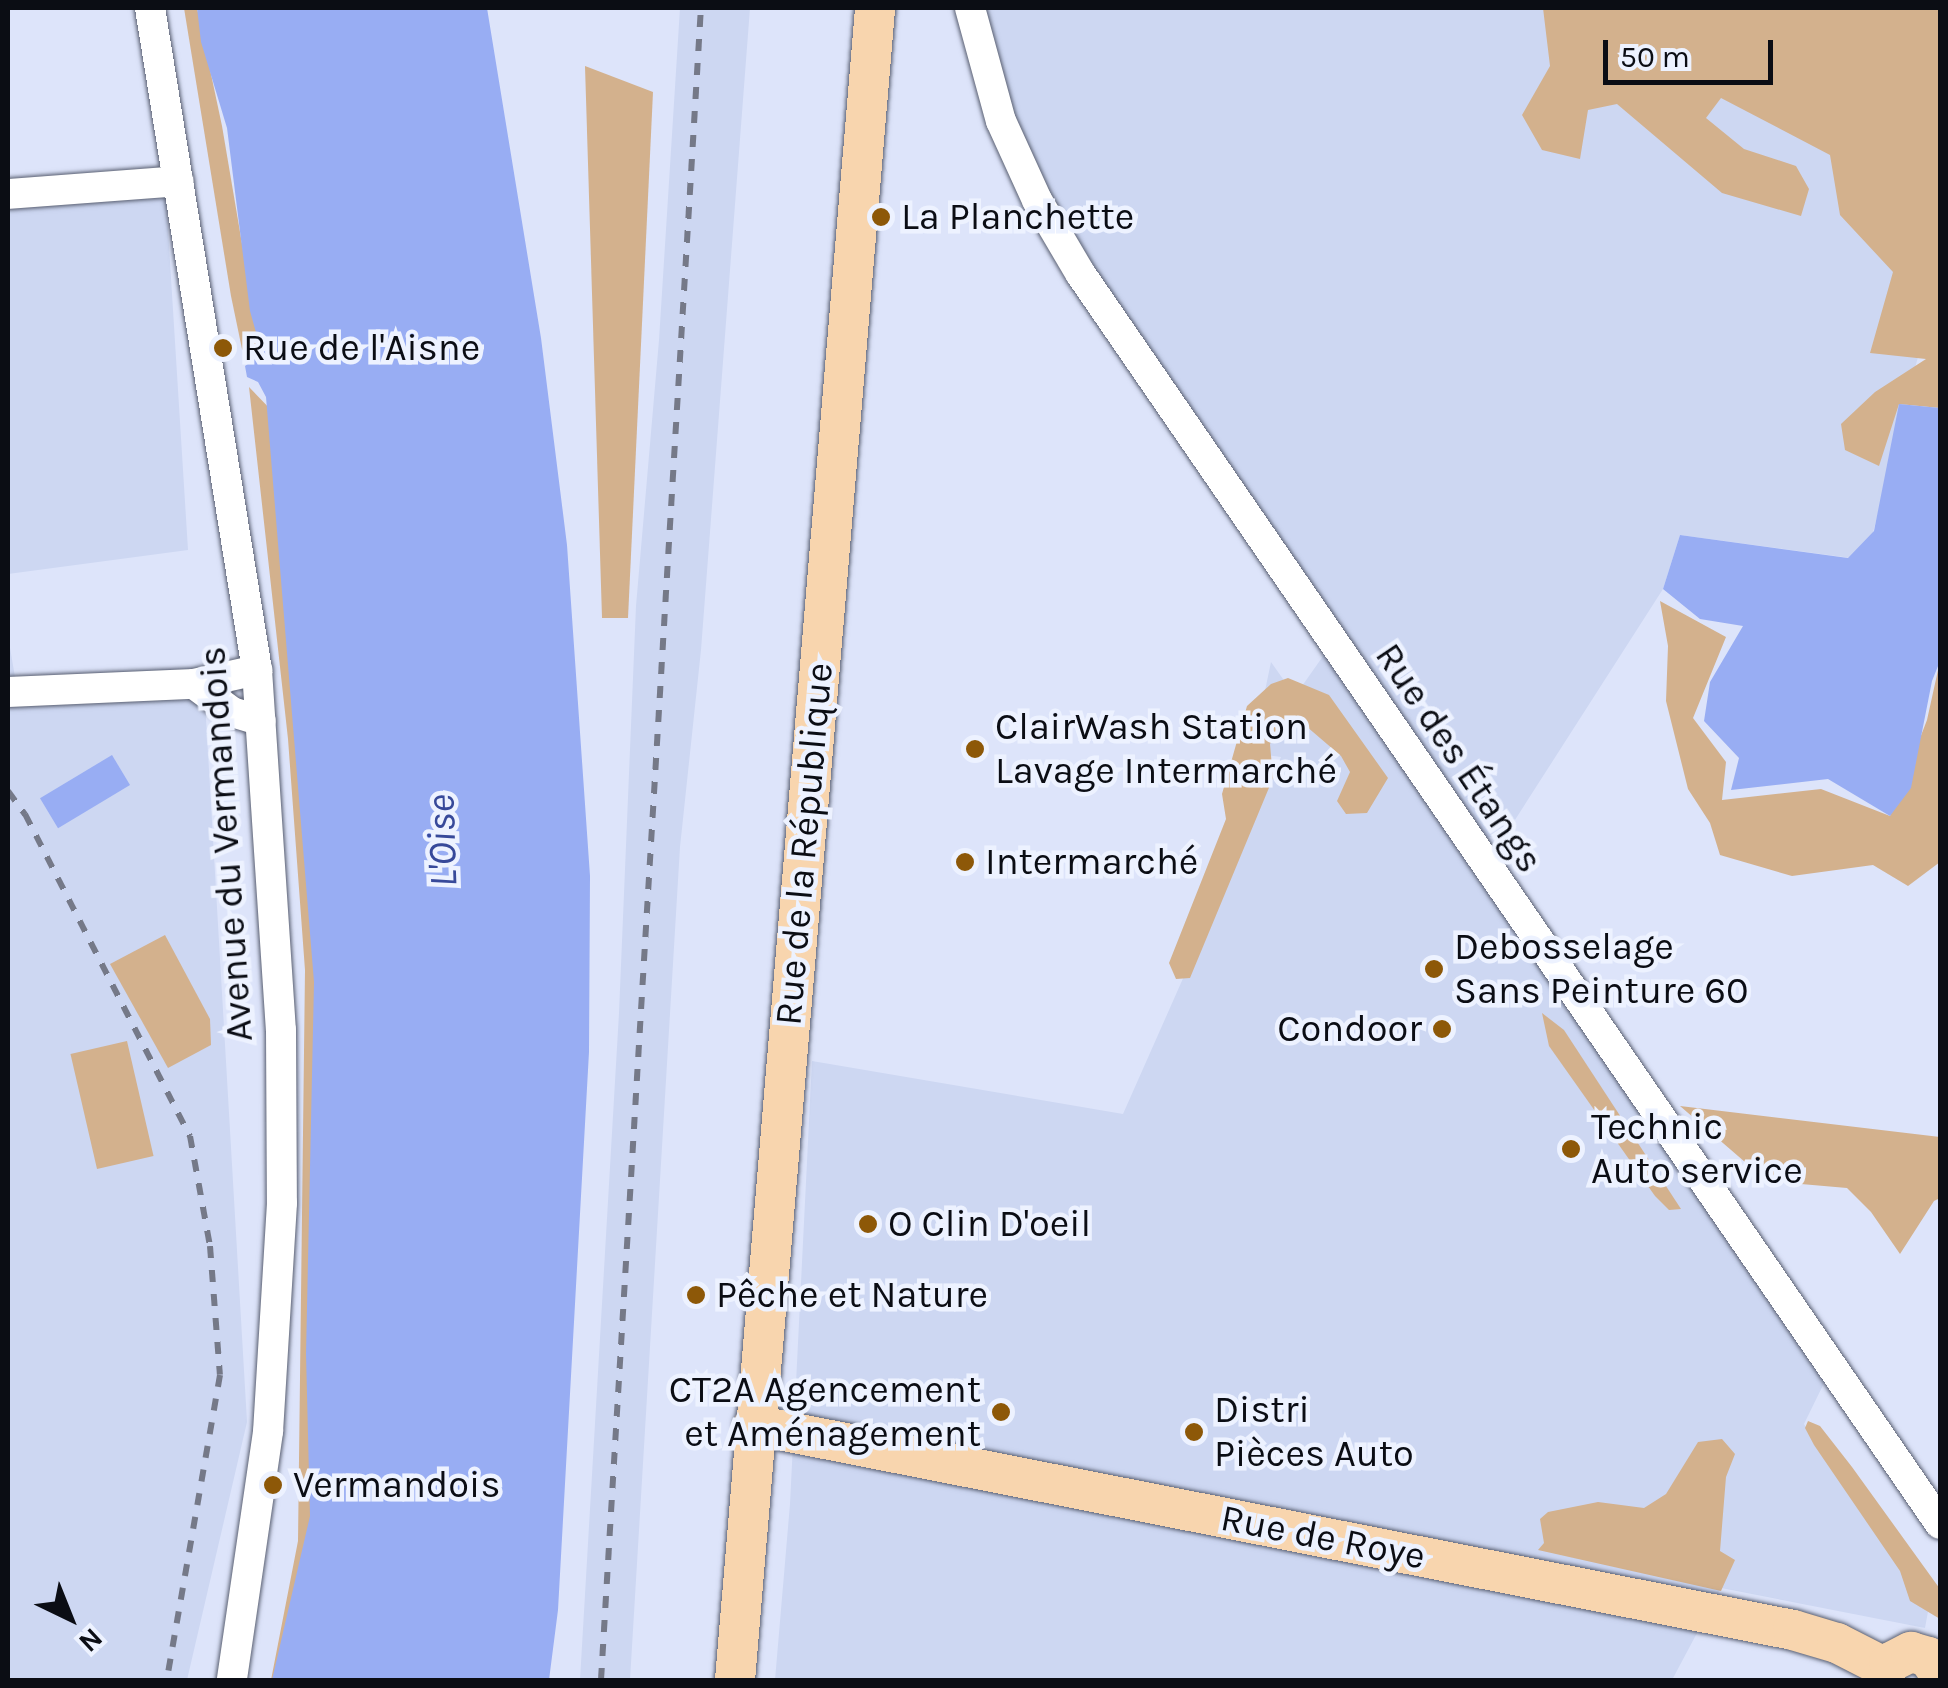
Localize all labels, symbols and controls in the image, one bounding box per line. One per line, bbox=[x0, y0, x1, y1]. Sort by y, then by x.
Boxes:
scale bar bbox=[1608, 20, 1778, 82]
text: 50 m bbox=[1620, 39, 1690, 75]
place label: La Planchette bbox=[901, 194, 1134, 240]
marker: La Planchette bbox=[870, 206, 892, 228]
place label: Rue de l'Aisne bbox=[243, 325, 480, 371]
marker: Rue de l'Aisne bbox=[212, 337, 234, 359]
street label: Rue des Étangs bbox=[1366, 635, 1552, 881]
street label: Avenue du Vermandois bbox=[189, 645, 263, 1043]
street label: Rue de la République bbox=[765, 661, 843, 1027]
place label: ClairWash Station Lavage Intermarché bbox=[995, 704, 1337, 794]
marker: ClairWash Station Lavage Intermarché bbox=[964, 738, 986, 760]
water label: L'Oise bbox=[416, 794, 468, 888]
place label: Intermarché bbox=[985, 839, 1198, 885]
marker: Intermarché bbox=[954, 851, 976, 873]
place label: Debosselage Sans Peinture 60 bbox=[1454, 924, 1748, 1014]
marker: Debosselage Sans Peinture 60 bbox=[1423, 958, 1445, 980]
place label: Condoor bbox=[1277, 1006, 1422, 1052]
marker: Condoor bbox=[1431, 1018, 1453, 1040]
place label: Technic Auto service bbox=[1591, 1104, 1803, 1194]
marker: Technic Auto service bbox=[1560, 1138, 1582, 1160]
place label: O Clin D'oeil bbox=[888, 1201, 1091, 1247]
marker: O Clin D'oeil bbox=[857, 1213, 879, 1235]
place label: Pêche et Nature bbox=[716, 1272, 988, 1318]
marker: Pêche et Nature bbox=[685, 1284, 707, 1306]
place label: CT2A Agencement et Aménagement bbox=[669, 1367, 981, 1456]
place label: Distri Pièces Auto bbox=[1214, 1387, 1414, 1476]
marker: CT2A Agencement et Aménagement bbox=[990, 1401, 1012, 1423]
marker: Distri Pièces Auto bbox=[1183, 1421, 1205, 1443]
place label: Vermandois bbox=[293, 1462, 500, 1508]
marker: Vermandois bbox=[262, 1474, 284, 1496]
street label: Rue de Roye bbox=[1217, 1495, 1429, 1579]
north arrow bbox=[20, 1568, 120, 1668]
text: N bbox=[72, 1621, 109, 1659]

